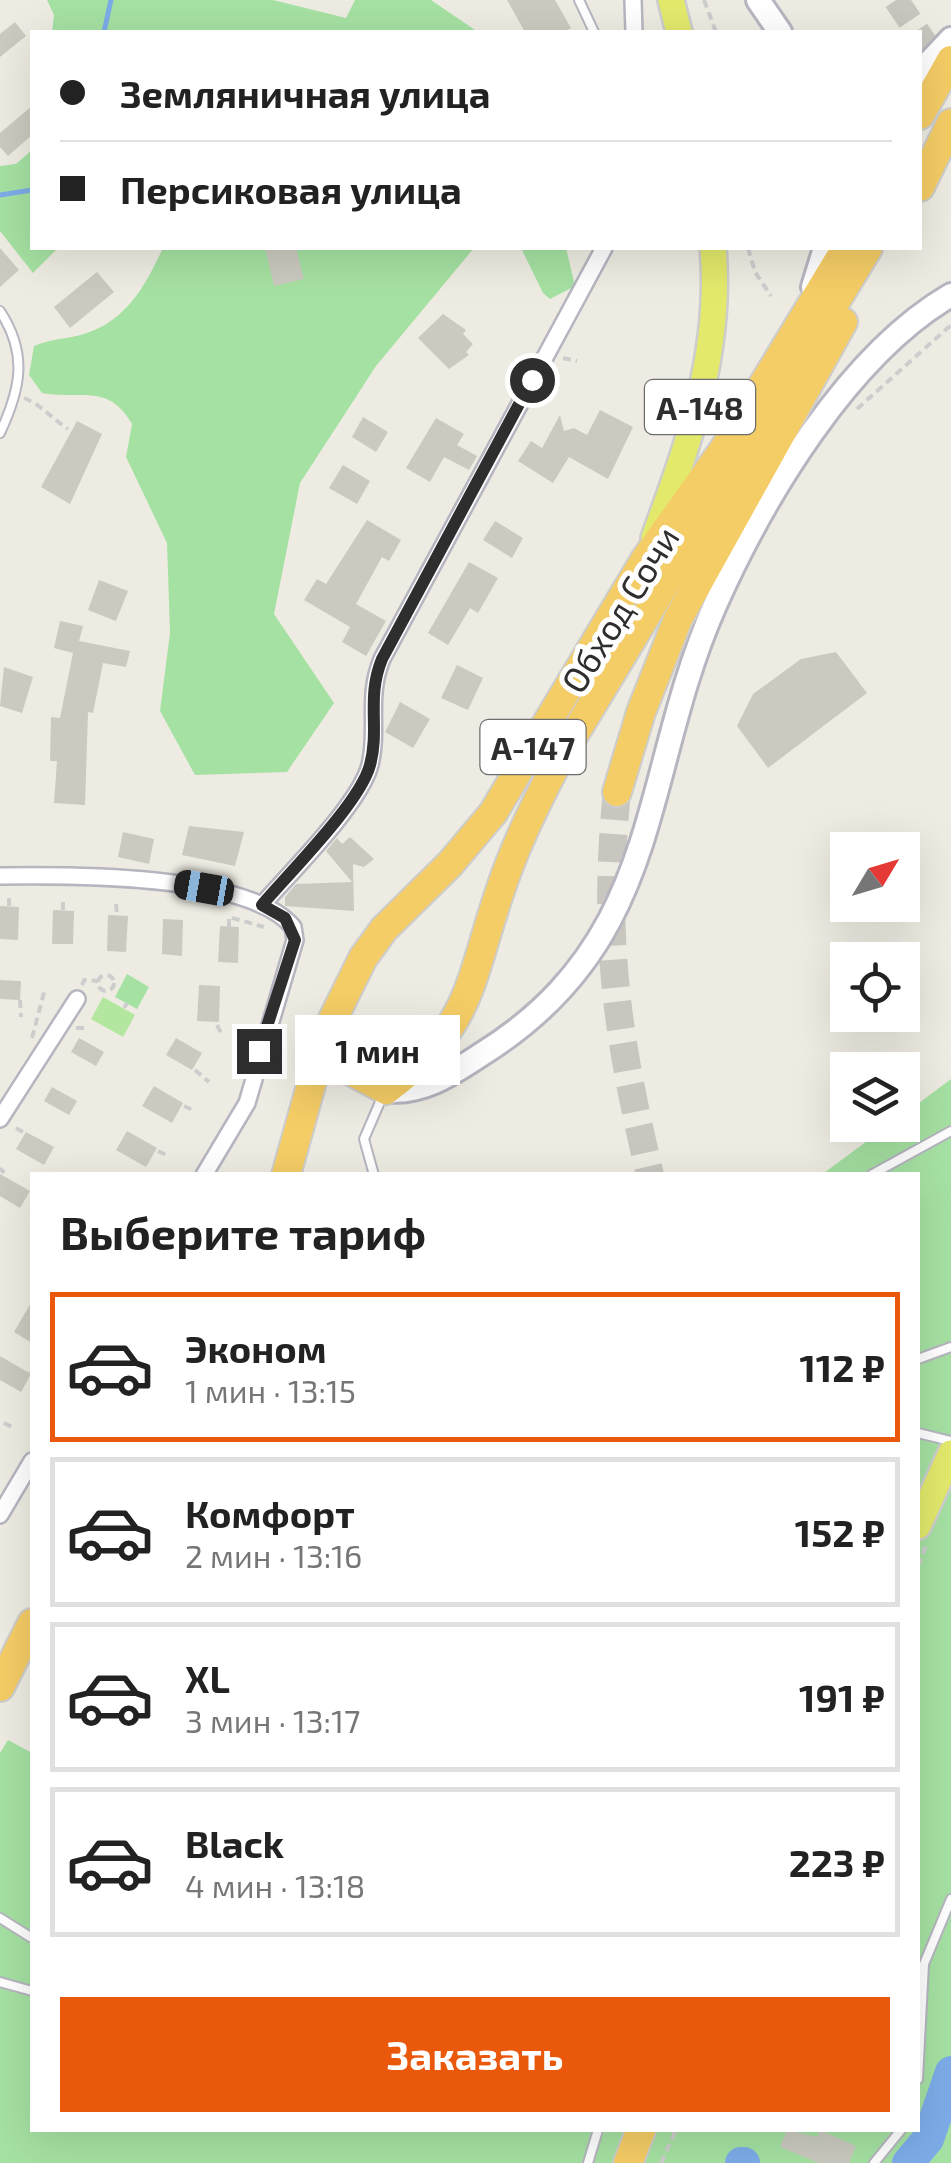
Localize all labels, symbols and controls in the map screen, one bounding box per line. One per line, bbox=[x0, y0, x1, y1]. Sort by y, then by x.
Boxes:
text: Земляничная улица bbox=[120, 70, 491, 116]
text: Персиковая улица bbox=[120, 166, 462, 212]
route start bbox=[510, 358, 555, 403]
road number: А-148 bbox=[645, 380, 755, 434]
street label: Обход Сочи bbox=[551, 518, 687, 700]
road number: А-147 bbox=[480, 720, 586, 774]
north arrow bbox=[830, 832, 920, 922]
map controls bbox=[830, 832, 920, 1142]
car bbox=[172, 868, 236, 908]
button: locate bbox=[830, 942, 920, 1032]
callout: 1 мин bbox=[294, 1016, 459, 1086]
route end bbox=[237, 1029, 282, 1074]
text: 1 мин bbox=[335, 1031, 420, 1069]
button: layers bbox=[830, 1052, 920, 1142]
text: Выберите тариф bbox=[60, 1205, 426, 1259]
icon: car bbox=[65, 1322, 155, 1412]
text: Эконом bbox=[185, 1325, 327, 1371]
text: 112 ₽ bbox=[799, 1344, 885, 1390]
text: 1 мин · 13:15 bbox=[185, 1371, 356, 1409]
icon: car bbox=[65, 1487, 155, 1577]
text: Комфорт bbox=[185, 1490, 355, 1536]
text: 152 ₽ bbox=[795, 1509, 885, 1555]
text: 2 мин · 13:16 bbox=[185, 1536, 362, 1574]
icon: car bbox=[65, 1652, 155, 1742]
text: XL bbox=[185, 1655, 230, 1701]
text: 191 ₽ bbox=[799, 1674, 885, 1720]
text: 3 мин · 13:17 bbox=[185, 1701, 360, 1739]
icon: car bbox=[65, 1817, 155, 1907]
text: Black bbox=[185, 1820, 284, 1866]
text: 223 ₽ bbox=[789, 1839, 885, 1885]
text: 4 мин · 13:18 bbox=[185, 1866, 365, 1904]
button: Заказать bbox=[60, 1997, 890, 2112]

